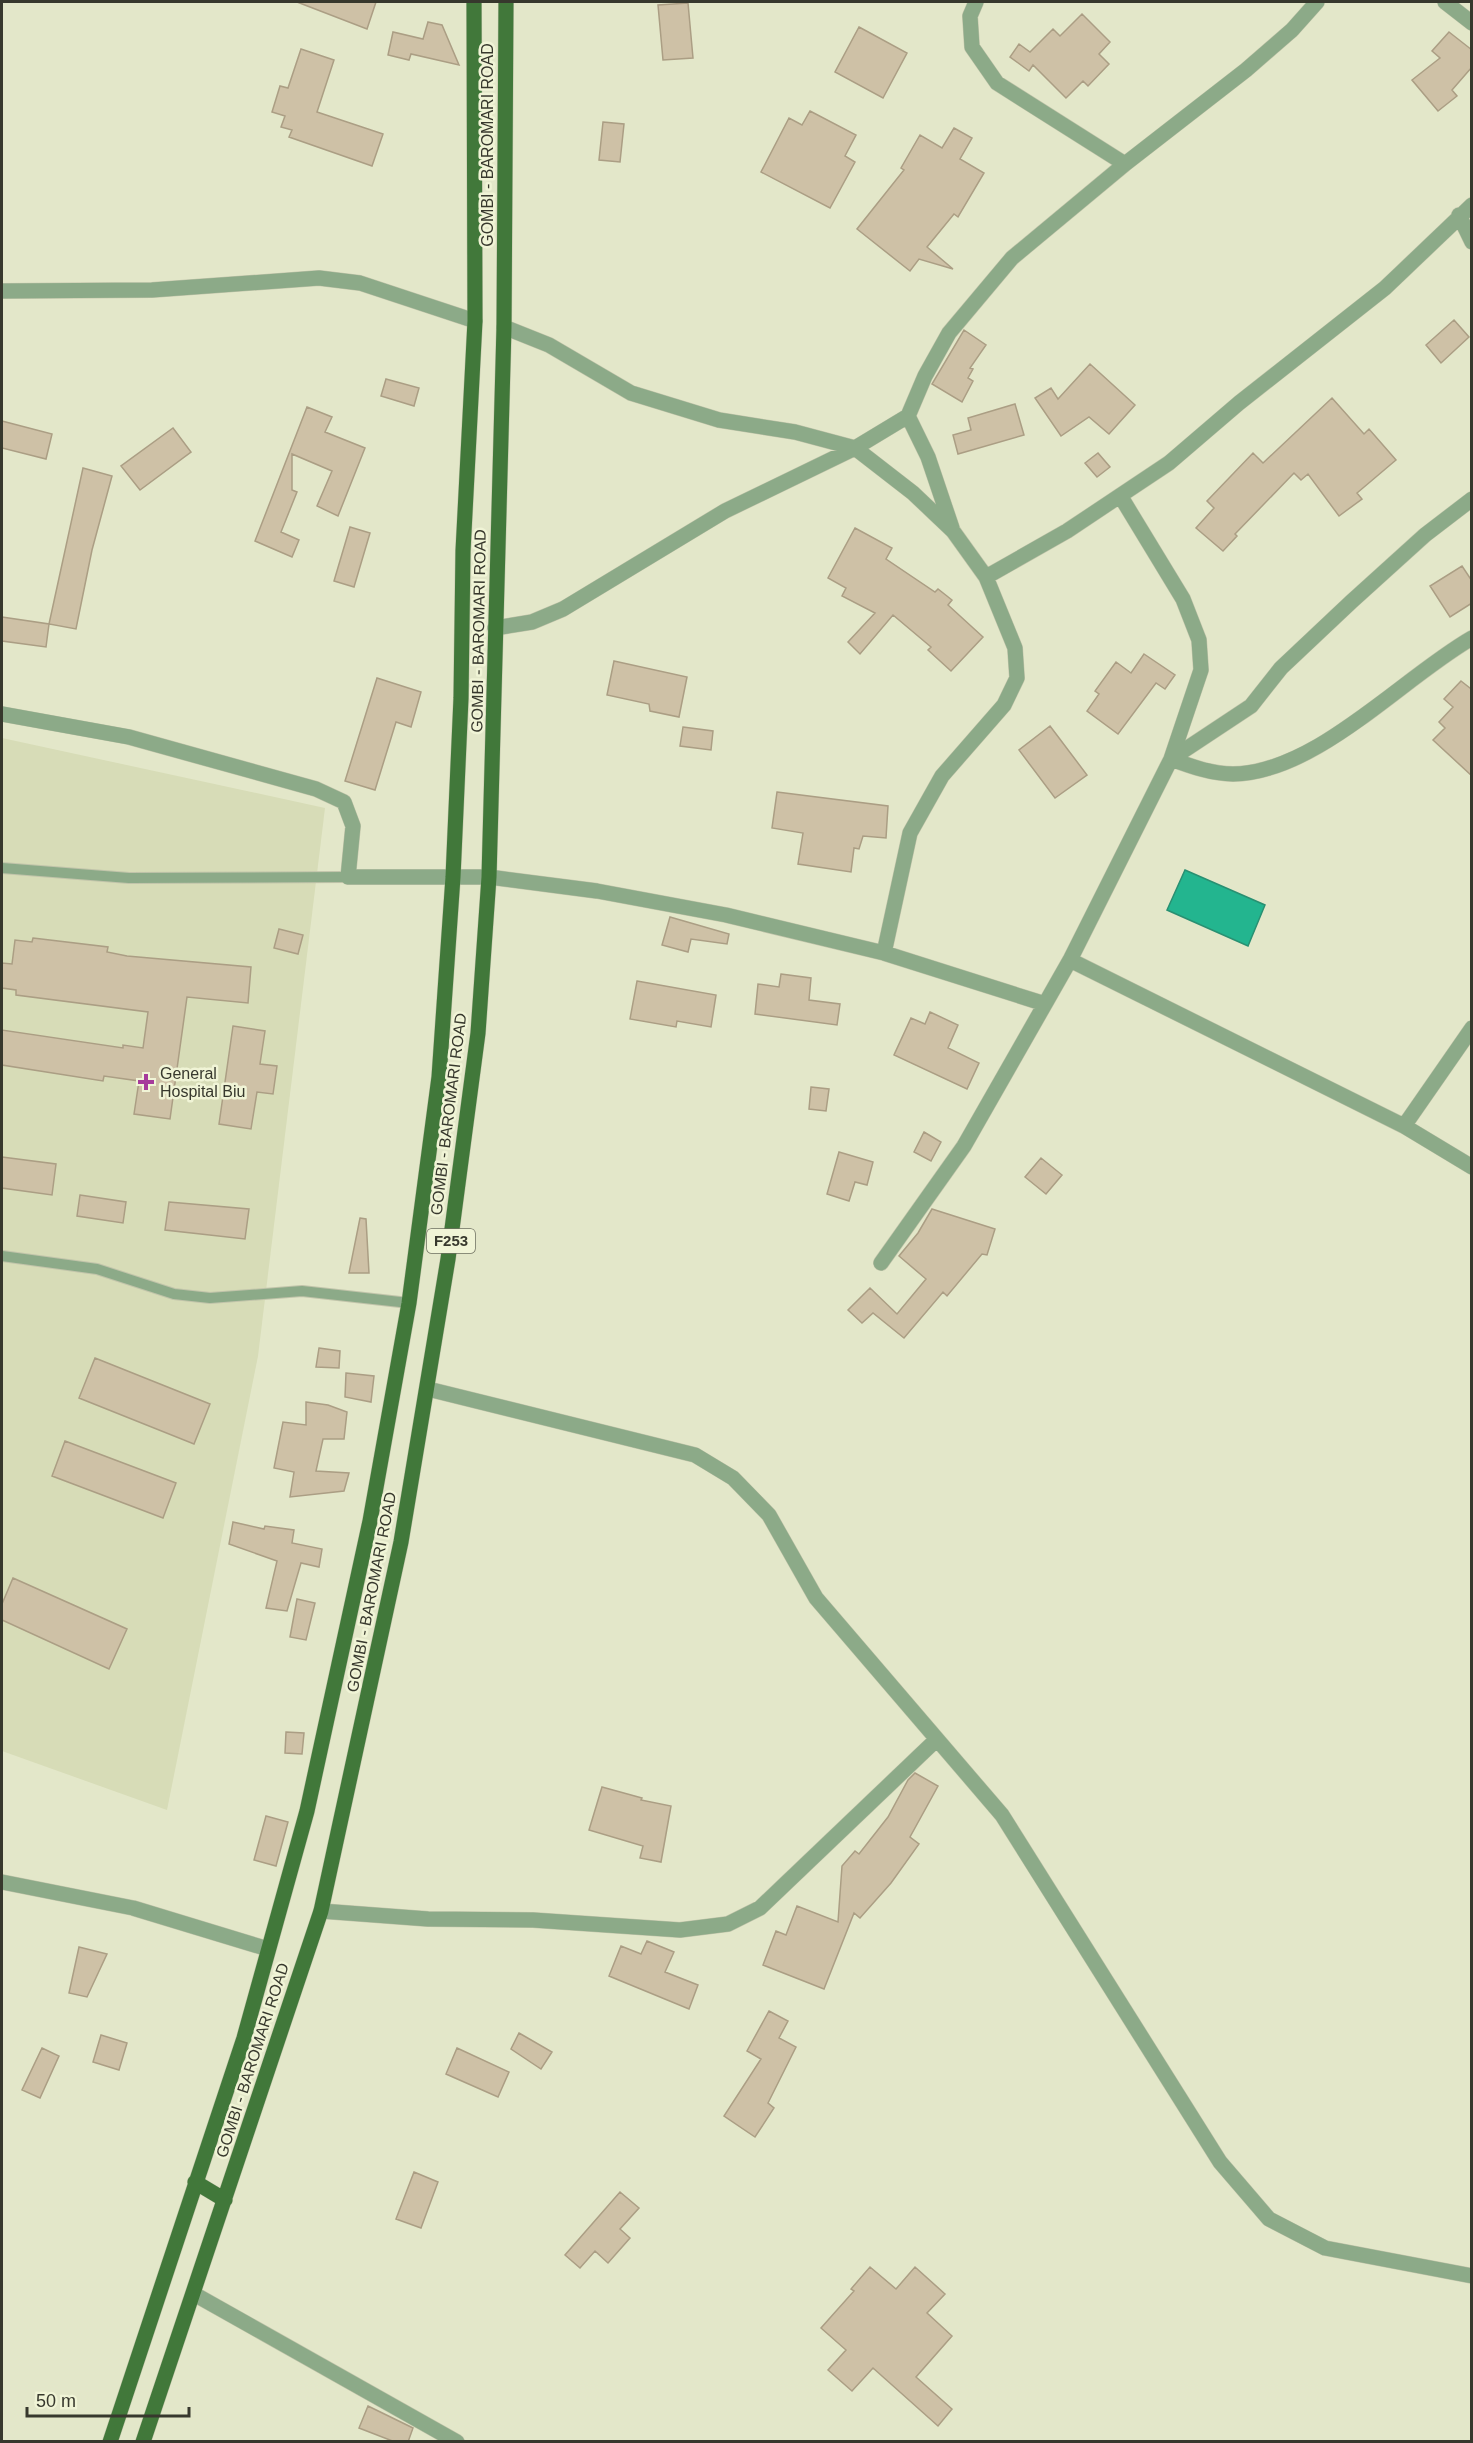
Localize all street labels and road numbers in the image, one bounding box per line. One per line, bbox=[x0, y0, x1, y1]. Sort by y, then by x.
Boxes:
street label: GOMBI - BAROMARI ROAD bbox=[479, 43, 496, 247]
street label: GOMBI - BAROMARI ROAD bbox=[468, 529, 489, 733]
street label: GOMBI - BAROMARI ROAD bbox=[428, 1012, 469, 1216]
road number: F253 bbox=[427, 1229, 475, 1253]
street label: GOMBI - BAROMARI ROAD bbox=[344, 1491, 399, 1694]
street label: GOMBI - BAROMARI ROAD bbox=[213, 1961, 292, 2160]

